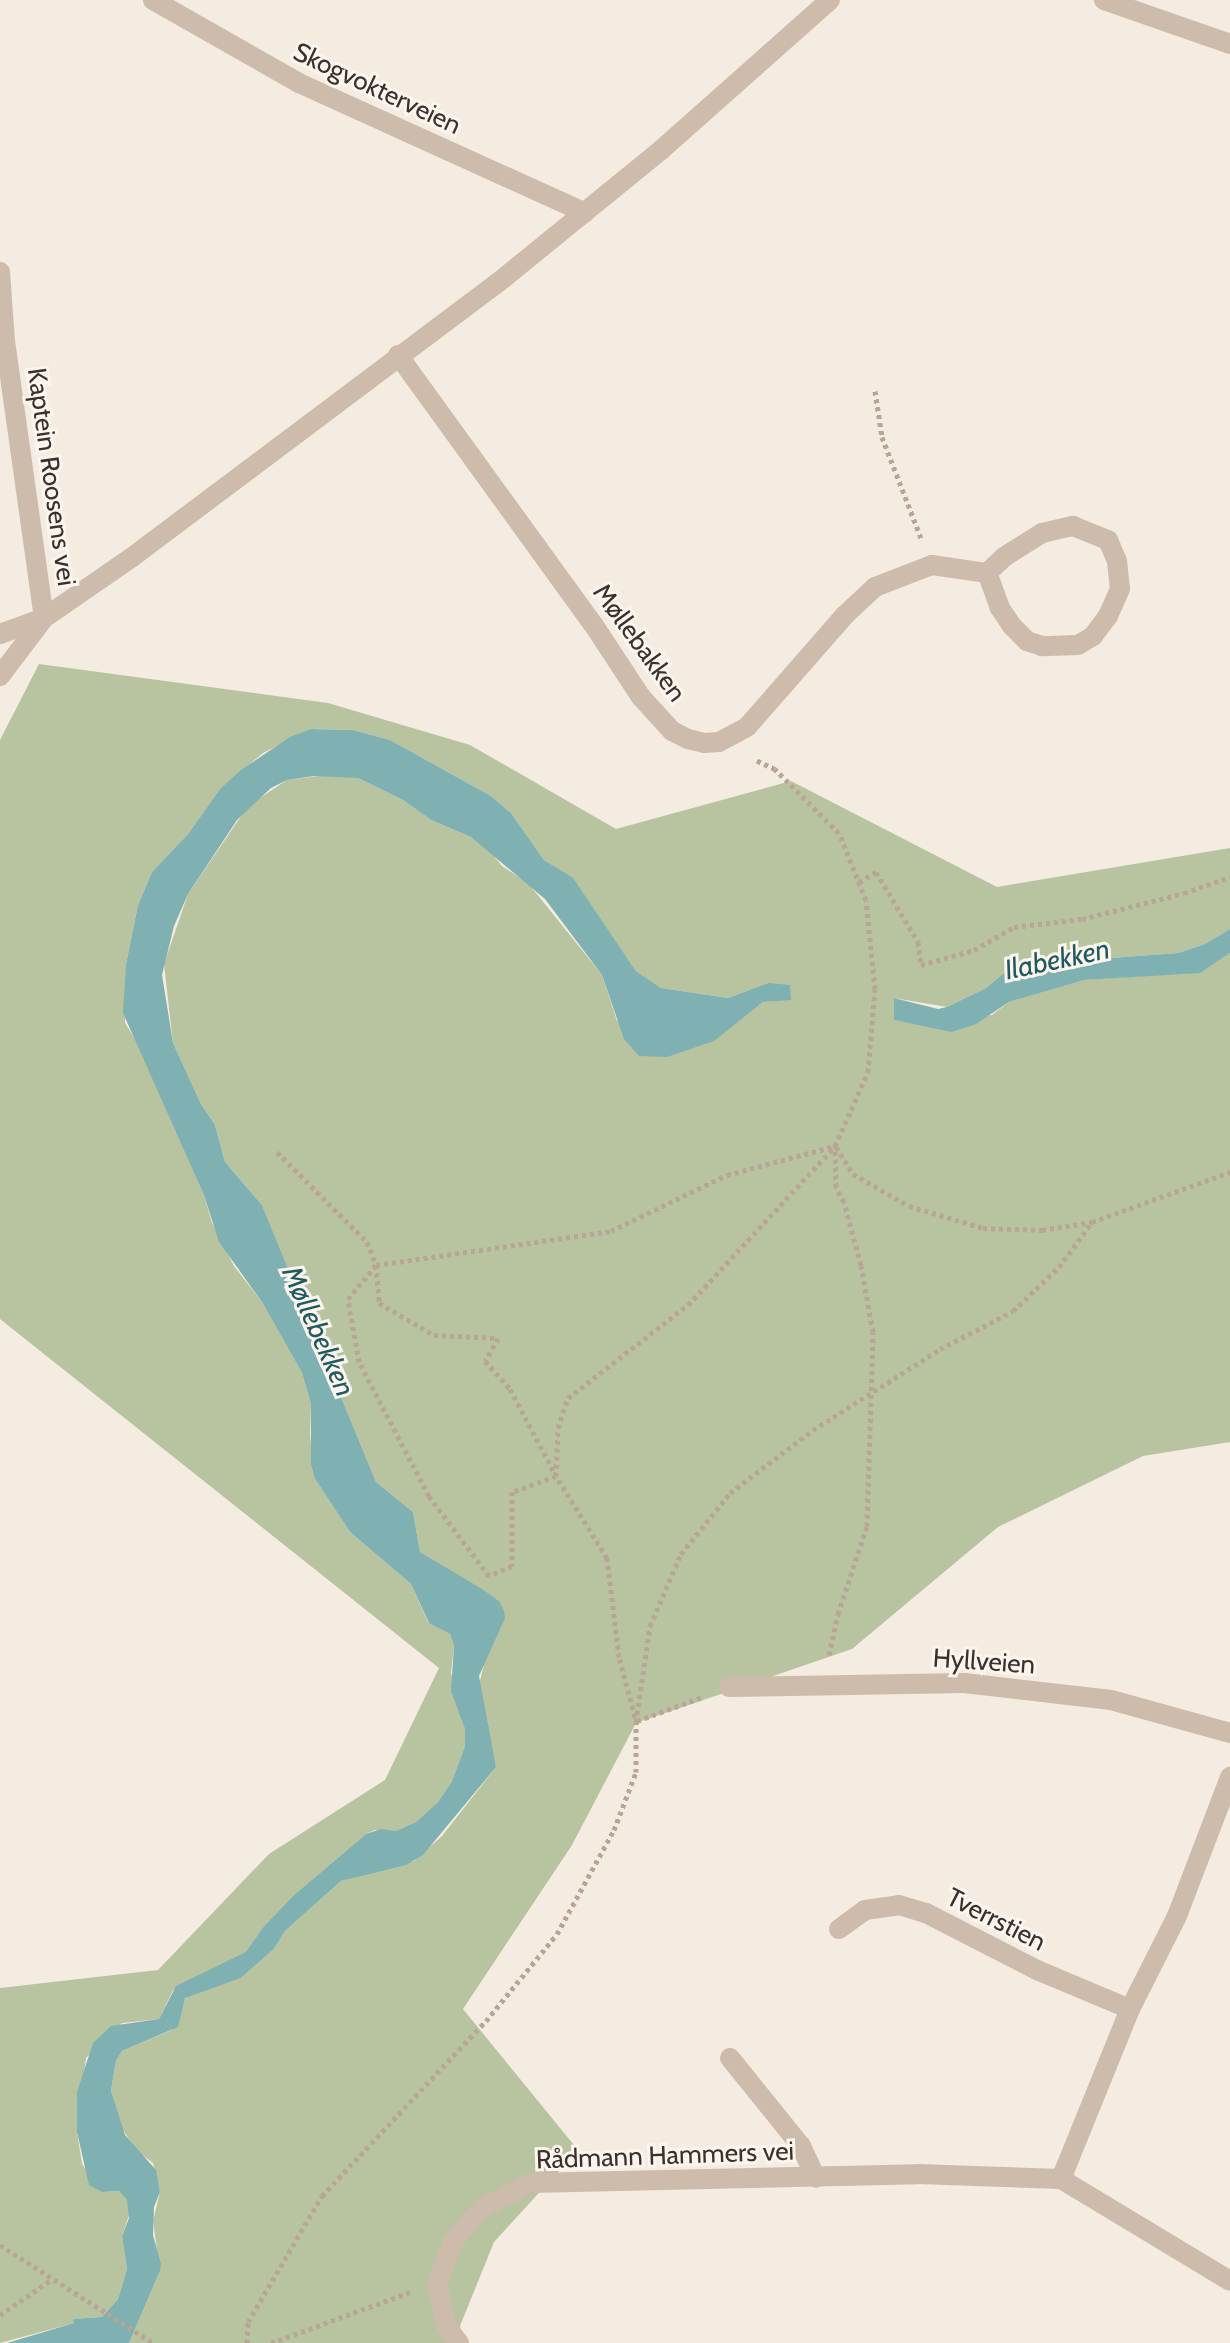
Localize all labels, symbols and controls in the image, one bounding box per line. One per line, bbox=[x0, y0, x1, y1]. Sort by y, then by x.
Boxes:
street label: Skogvokterveien bbox=[288, 37, 466, 141]
street label: Kaptein Roosens vei bbox=[20, 366, 82, 588]
street label: Møllebakken bbox=[586, 578, 692, 708]
water label: Ilabekken bbox=[1001, 931, 1113, 987]
water label: Møllebekken bbox=[275, 1261, 363, 1401]
street label: Hyllveien bbox=[932, 1643, 1036, 1681]
street label: Tverrstien bbox=[941, 1882, 1051, 1958]
street label: Rådmann Hammers vei bbox=[535, 2136, 795, 2176]

